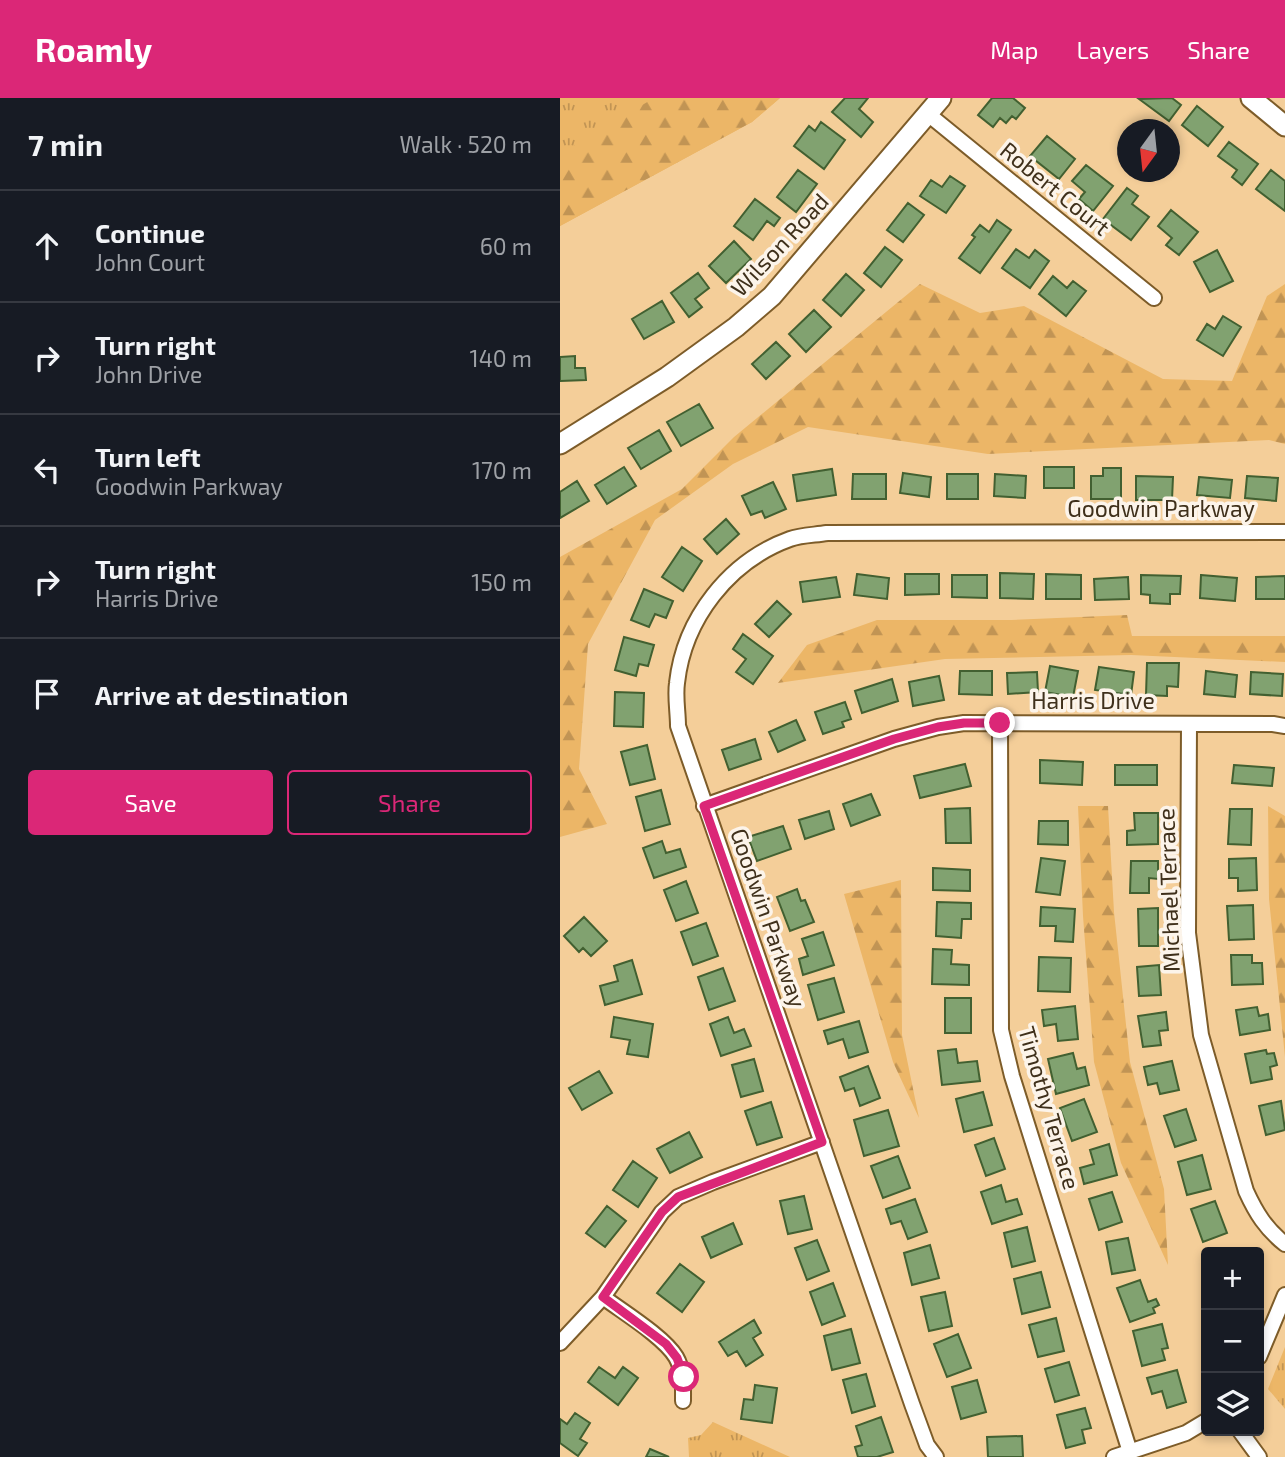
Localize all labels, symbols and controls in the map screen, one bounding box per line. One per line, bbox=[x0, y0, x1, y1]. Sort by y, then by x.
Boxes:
text: Roamly bbox=[35, 29, 152, 69]
text: Map bbox=[990, 35, 1038, 64]
text: Layers bbox=[1076, 35, 1149, 64]
text: Share bbox=[1187, 35, 1250, 64]
north arrow bbox=[1117, 119, 1180, 182]
text: 7 min bbox=[28, 126, 103, 162]
text: Walk · 520 m bbox=[399, 130, 532, 158]
street label: Robert Court bbox=[995, 135, 1116, 241]
street label: Wilson Road bbox=[725, 187, 834, 302]
text: Continue bbox=[95, 217, 205, 248]
icon: ahead bbox=[28, 227, 66, 265]
text: 60 m bbox=[480, 232, 532, 260]
text: John Court bbox=[95, 248, 205, 276]
text: Turn right bbox=[95, 329, 216, 360]
icon: right bbox=[28, 339, 66, 377]
text: 140 m bbox=[470, 344, 532, 372]
text: John Drive bbox=[95, 360, 202, 388]
text: Turn left bbox=[95, 441, 201, 472]
icon: left bbox=[28, 451, 66, 489]
text: 170 m bbox=[472, 456, 532, 484]
text: Goodwin Parkway bbox=[95, 472, 283, 500]
street label: Goodwin Parkway bbox=[1067, 494, 1255, 522]
text: Turn right bbox=[95, 553, 216, 584]
icon: right bbox=[28, 563, 66, 601]
text: 150 m bbox=[471, 568, 532, 596]
text: Harris Drive bbox=[95, 584, 219, 612]
icon: arrive bbox=[28, 675, 66, 713]
text: Arrive at destination bbox=[95, 679, 348, 710]
street label: Harris Drive bbox=[1031, 686, 1155, 714]
route end bbox=[984, 707, 1015, 738]
button: Save bbox=[28, 770, 273, 835]
button: Share bbox=[287, 770, 532, 835]
street label: Michael Terrace bbox=[1151, 808, 1185, 972]
street label: Goodwin Parkway bbox=[725, 824, 813, 1011]
street label: Timothy Terrace bbox=[1013, 1023, 1087, 1192]
map controls bbox=[1201, 1247, 1264, 1436]
button: + bbox=[1201, 1247, 1264, 1310]
button: − bbox=[1201, 1310, 1264, 1373]
route start bbox=[668, 1361, 699, 1392]
button: layers bbox=[1201, 1373, 1264, 1436]

